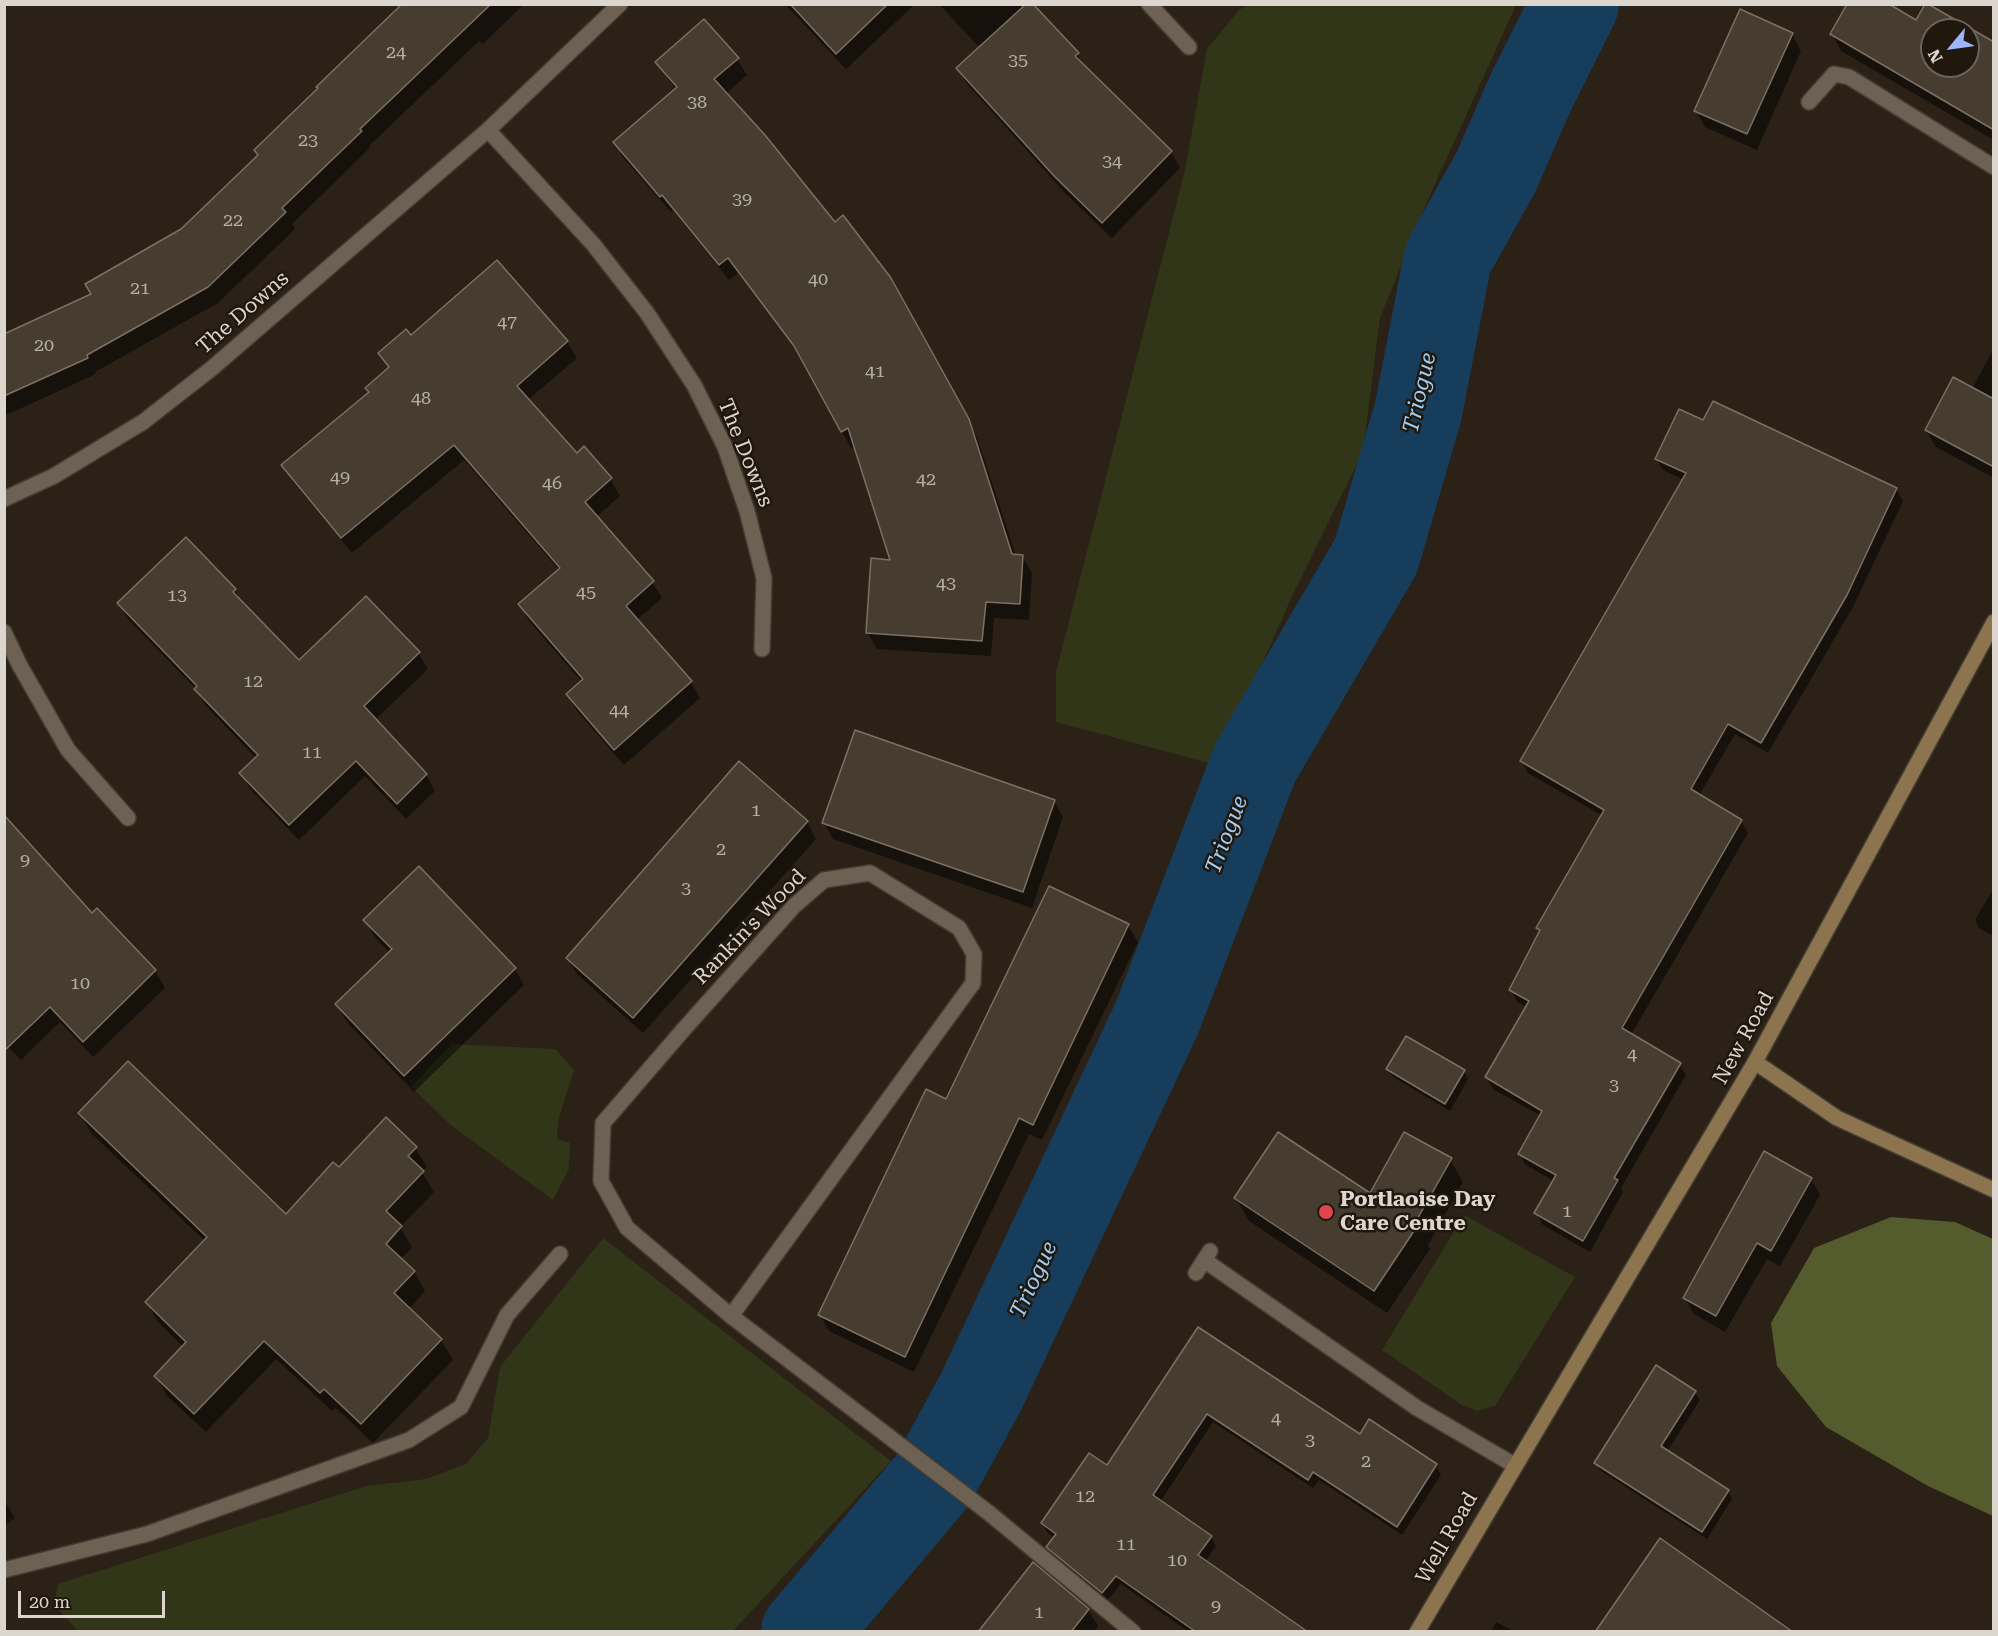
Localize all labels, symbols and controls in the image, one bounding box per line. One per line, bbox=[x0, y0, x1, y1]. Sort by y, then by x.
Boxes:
north arrow bbox=[1920, 18, 1980, 78]
house number: 24 bbox=[386, 42, 406, 64]
text: N bbox=[1924, 46, 1947, 66]
house number: 35 bbox=[1008, 50, 1028, 72]
house number: 38 bbox=[687, 92, 707, 114]
house number: 23 bbox=[298, 130, 318, 152]
house number: 34 bbox=[1102, 151, 1122, 173]
house number: 39 bbox=[732, 189, 752, 211]
house number: 22 bbox=[223, 210, 243, 232]
street label: The Downs bbox=[192, 266, 294, 360]
house number: 40 bbox=[808, 269, 828, 291]
house number: 21 bbox=[130, 278, 150, 300]
house number: 47 bbox=[497, 312, 517, 334]
house number: 20 bbox=[34, 335, 54, 357]
water label: Triogue bbox=[1398, 350, 1442, 436]
house number: 41 bbox=[865, 361, 885, 383]
house number: 48 bbox=[411, 388, 431, 410]
street label: The Downs bbox=[712, 395, 778, 511]
house number: 49 bbox=[330, 467, 350, 489]
house number: 42 bbox=[916, 469, 936, 491]
house number: 46 bbox=[542, 473, 562, 495]
house number: 43 bbox=[936, 573, 956, 595]
house number: 45 bbox=[576, 582, 596, 604]
house number: 13 bbox=[167, 585, 187, 607]
house number: 12 bbox=[243, 671, 263, 693]
house number: 44 bbox=[609, 700, 629, 722]
house number: 11 bbox=[302, 742, 322, 764]
water label: Triogue bbox=[1200, 792, 1254, 878]
house number: 1 bbox=[751, 800, 761, 822]
house number: 2 bbox=[716, 839, 726, 861]
house number: 9 bbox=[20, 850, 30, 872]
street label: Rankin's Wood bbox=[689, 864, 811, 990]
house number: 3 bbox=[681, 878, 691, 900]
house number: 10 bbox=[70, 973, 90, 995]
street label: New Road bbox=[1708, 987, 1780, 1089]
house number: 4 bbox=[1627, 1044, 1637, 1066]
house number: 3 bbox=[1609, 1075, 1619, 1097]
place label: Portlaoise Day Care Centre bbox=[1340, 1187, 1495, 1237]
house number: 1 bbox=[1562, 1201, 1572, 1223]
marker: Portlaoise Day Care Centre bbox=[1317, 1203, 1335, 1221]
water label: Triogue bbox=[1005, 1237, 1063, 1323]
house number: 4 bbox=[1271, 1408, 1281, 1430]
house number: 3 bbox=[1305, 1430, 1315, 1452]
house number: 2 bbox=[1361, 1451, 1371, 1473]
house number: 12 bbox=[1075, 1486, 1095, 1508]
street label: Well Road bbox=[1411, 1488, 1483, 1588]
house number: 11 bbox=[1116, 1534, 1136, 1556]
house number: 10 bbox=[1167, 1550, 1187, 1572]
scale bar bbox=[21, 1579, 168, 1617]
text: 20 m bbox=[29, 1591, 70, 1612]
house number: 9 bbox=[1211, 1596, 1221, 1618]
house number: 1 bbox=[1034, 1602, 1044, 1624]

